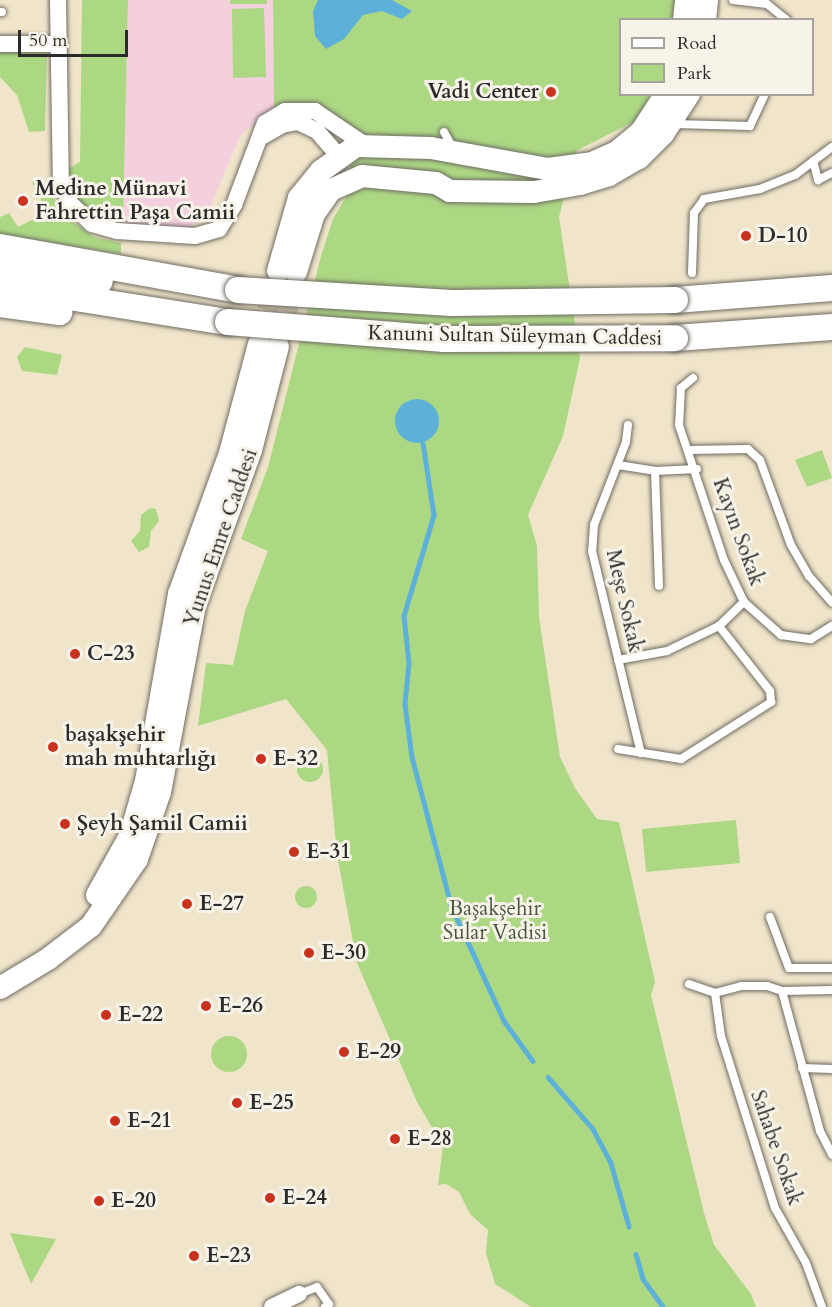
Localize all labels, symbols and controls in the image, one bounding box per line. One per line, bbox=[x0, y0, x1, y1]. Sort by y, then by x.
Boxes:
scale bar bbox=[21, 18, 130, 56]
legend bbox=[619, 18, 814, 96]
text: 50 m bbox=[29, 28, 68, 53]
text: Road bbox=[677, 31, 717, 56]
text: Park bbox=[677, 61, 712, 86]
place label: Vadi Center bbox=[427, 79, 539, 105]
marker: Vadi Center bbox=[544, 85, 558, 99]
place label: Medine Münavi Fahrettin Paşa Camii bbox=[35, 176, 235, 226]
marker: Medine Münavi Fahrettin Paşa Camii bbox=[16, 194, 30, 208]
place label: D-10 bbox=[758, 223, 807, 249]
marker: D-10 bbox=[739, 229, 753, 243]
street label: Kanuni Sultan Süleyman Caddesi bbox=[367, 321, 663, 351]
street label: Yunus Emre Caddesi bbox=[179, 446, 263, 630]
street label: Kayın Sokak bbox=[707, 475, 769, 589]
street label: Meşe Sokak bbox=[600, 547, 648, 655]
place label: C-23 bbox=[87, 641, 135, 667]
marker: C-23 bbox=[68, 647, 82, 661]
place label: başakşehir mah muhtarlığı bbox=[65, 722, 217, 772]
marker: başakşehir mah muhtarlığı bbox=[46, 740, 60, 754]
place label: E-32 bbox=[273, 746, 318, 772]
marker: E-32 bbox=[254, 752, 268, 766]
place label: Şeyh Şamil Camii bbox=[77, 811, 248, 837]
marker: Şeyh Şamil Camii bbox=[58, 817, 72, 831]
place label: E-31 bbox=[306, 839, 351, 865]
marker: E-31 bbox=[287, 845, 301, 859]
place label: E-27 bbox=[199, 891, 244, 917]
park label: Başakşehir Sular Vadisi bbox=[443, 896, 547, 946]
marker: E-27 bbox=[180, 897, 194, 911]
place label: E-30 bbox=[321, 940, 366, 966]
marker: E-30 bbox=[302, 946, 316, 960]
place label: E-26 bbox=[218, 993, 263, 1019]
marker: E-26 bbox=[199, 999, 213, 1013]
place label: E-22 bbox=[118, 1002, 163, 1028]
marker: E-22 bbox=[99, 1008, 113, 1022]
place label: E-29 bbox=[356, 1039, 401, 1065]
marker: E-29 bbox=[337, 1045, 351, 1059]
street label: Sahabe Sokak bbox=[745, 1087, 807, 1209]
place label: E-25 bbox=[249, 1090, 294, 1116]
marker: E-25 bbox=[230, 1096, 244, 1110]
place label: E-21 bbox=[127, 1108, 172, 1134]
marker: E-21 bbox=[108, 1114, 122, 1128]
place label: E-28 bbox=[407, 1126, 452, 1152]
marker: E-28 bbox=[388, 1132, 402, 1146]
place label: E-24 bbox=[282, 1185, 327, 1211]
place label: E-20 bbox=[111, 1188, 156, 1214]
marker: E-24 bbox=[263, 1191, 277, 1205]
marker: E-20 bbox=[92, 1194, 106, 1208]
place label: E-23 bbox=[206, 1243, 251, 1269]
marker: E-23 bbox=[187, 1249, 201, 1263]

